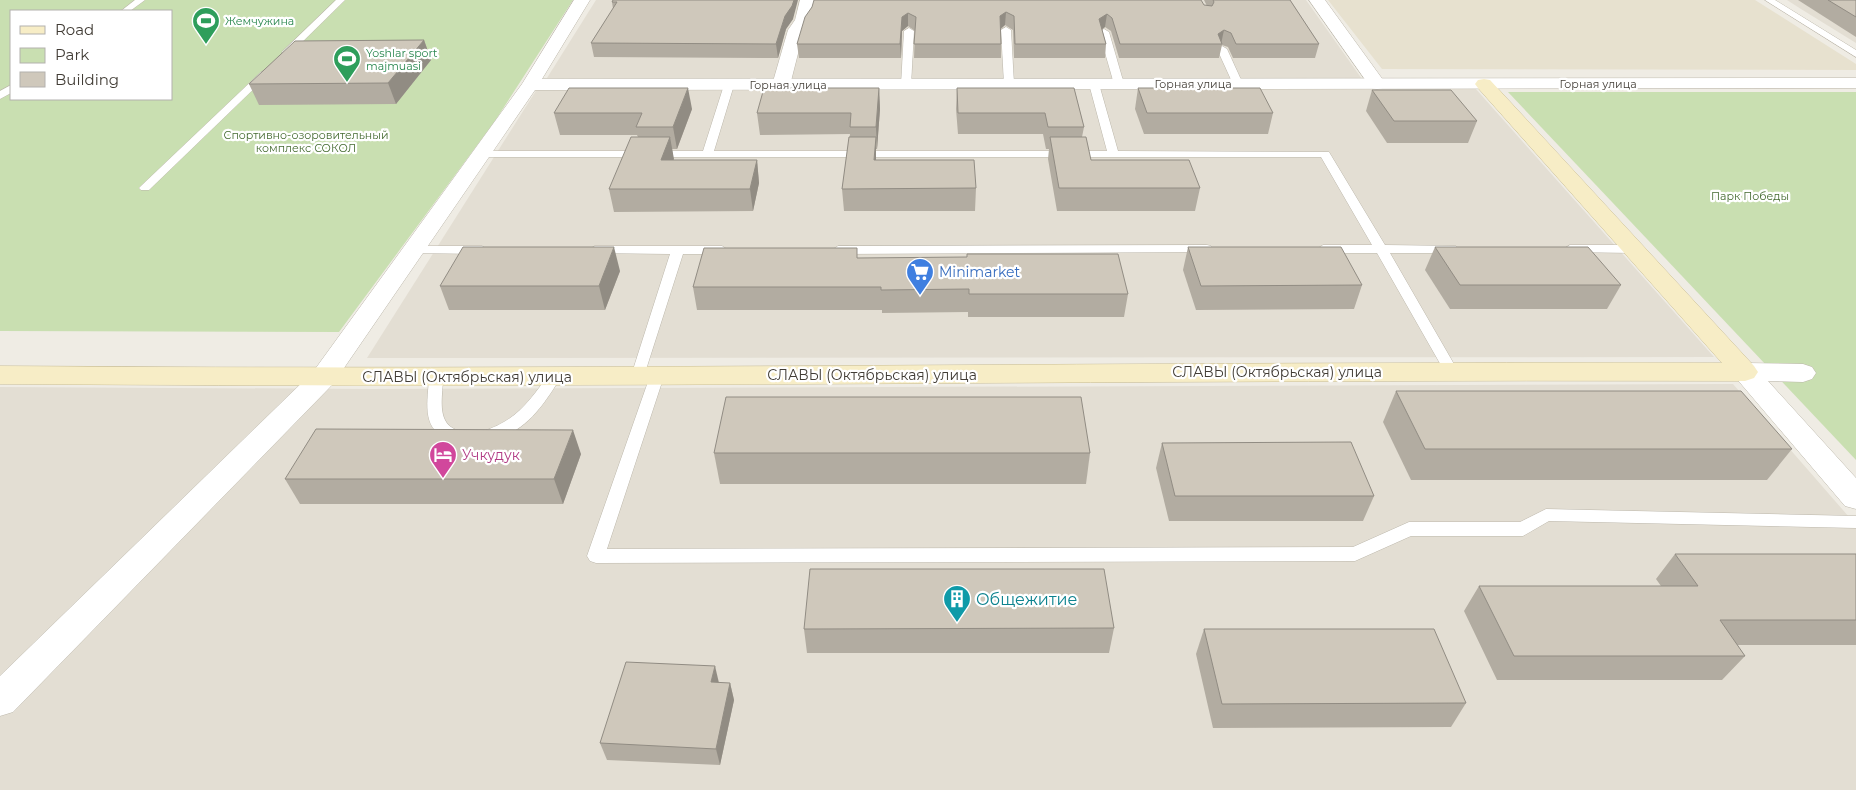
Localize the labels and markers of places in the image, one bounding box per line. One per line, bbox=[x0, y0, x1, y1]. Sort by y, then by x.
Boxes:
sports icon: Жемчужина bbox=[191, 6, 221, 45]
place label: Жемчужина bbox=[225, 14, 294, 28]
sports icon: Yoshlar sport majmuasi bbox=[332, 44, 362, 83]
place label: Yoshlar sport majmuasi bbox=[366, 46, 438, 73]
supermarket icon: Minimarket bbox=[905, 257, 935, 296]
place label: Minimarket bbox=[939, 263, 1021, 281]
hotel icon: Учкудук bbox=[428, 440, 458, 479]
place label: Учкудук bbox=[462, 446, 520, 464]
building icon: Общежитие bbox=[942, 584, 972, 623]
place label: Общежитие bbox=[976, 590, 1077, 609]

